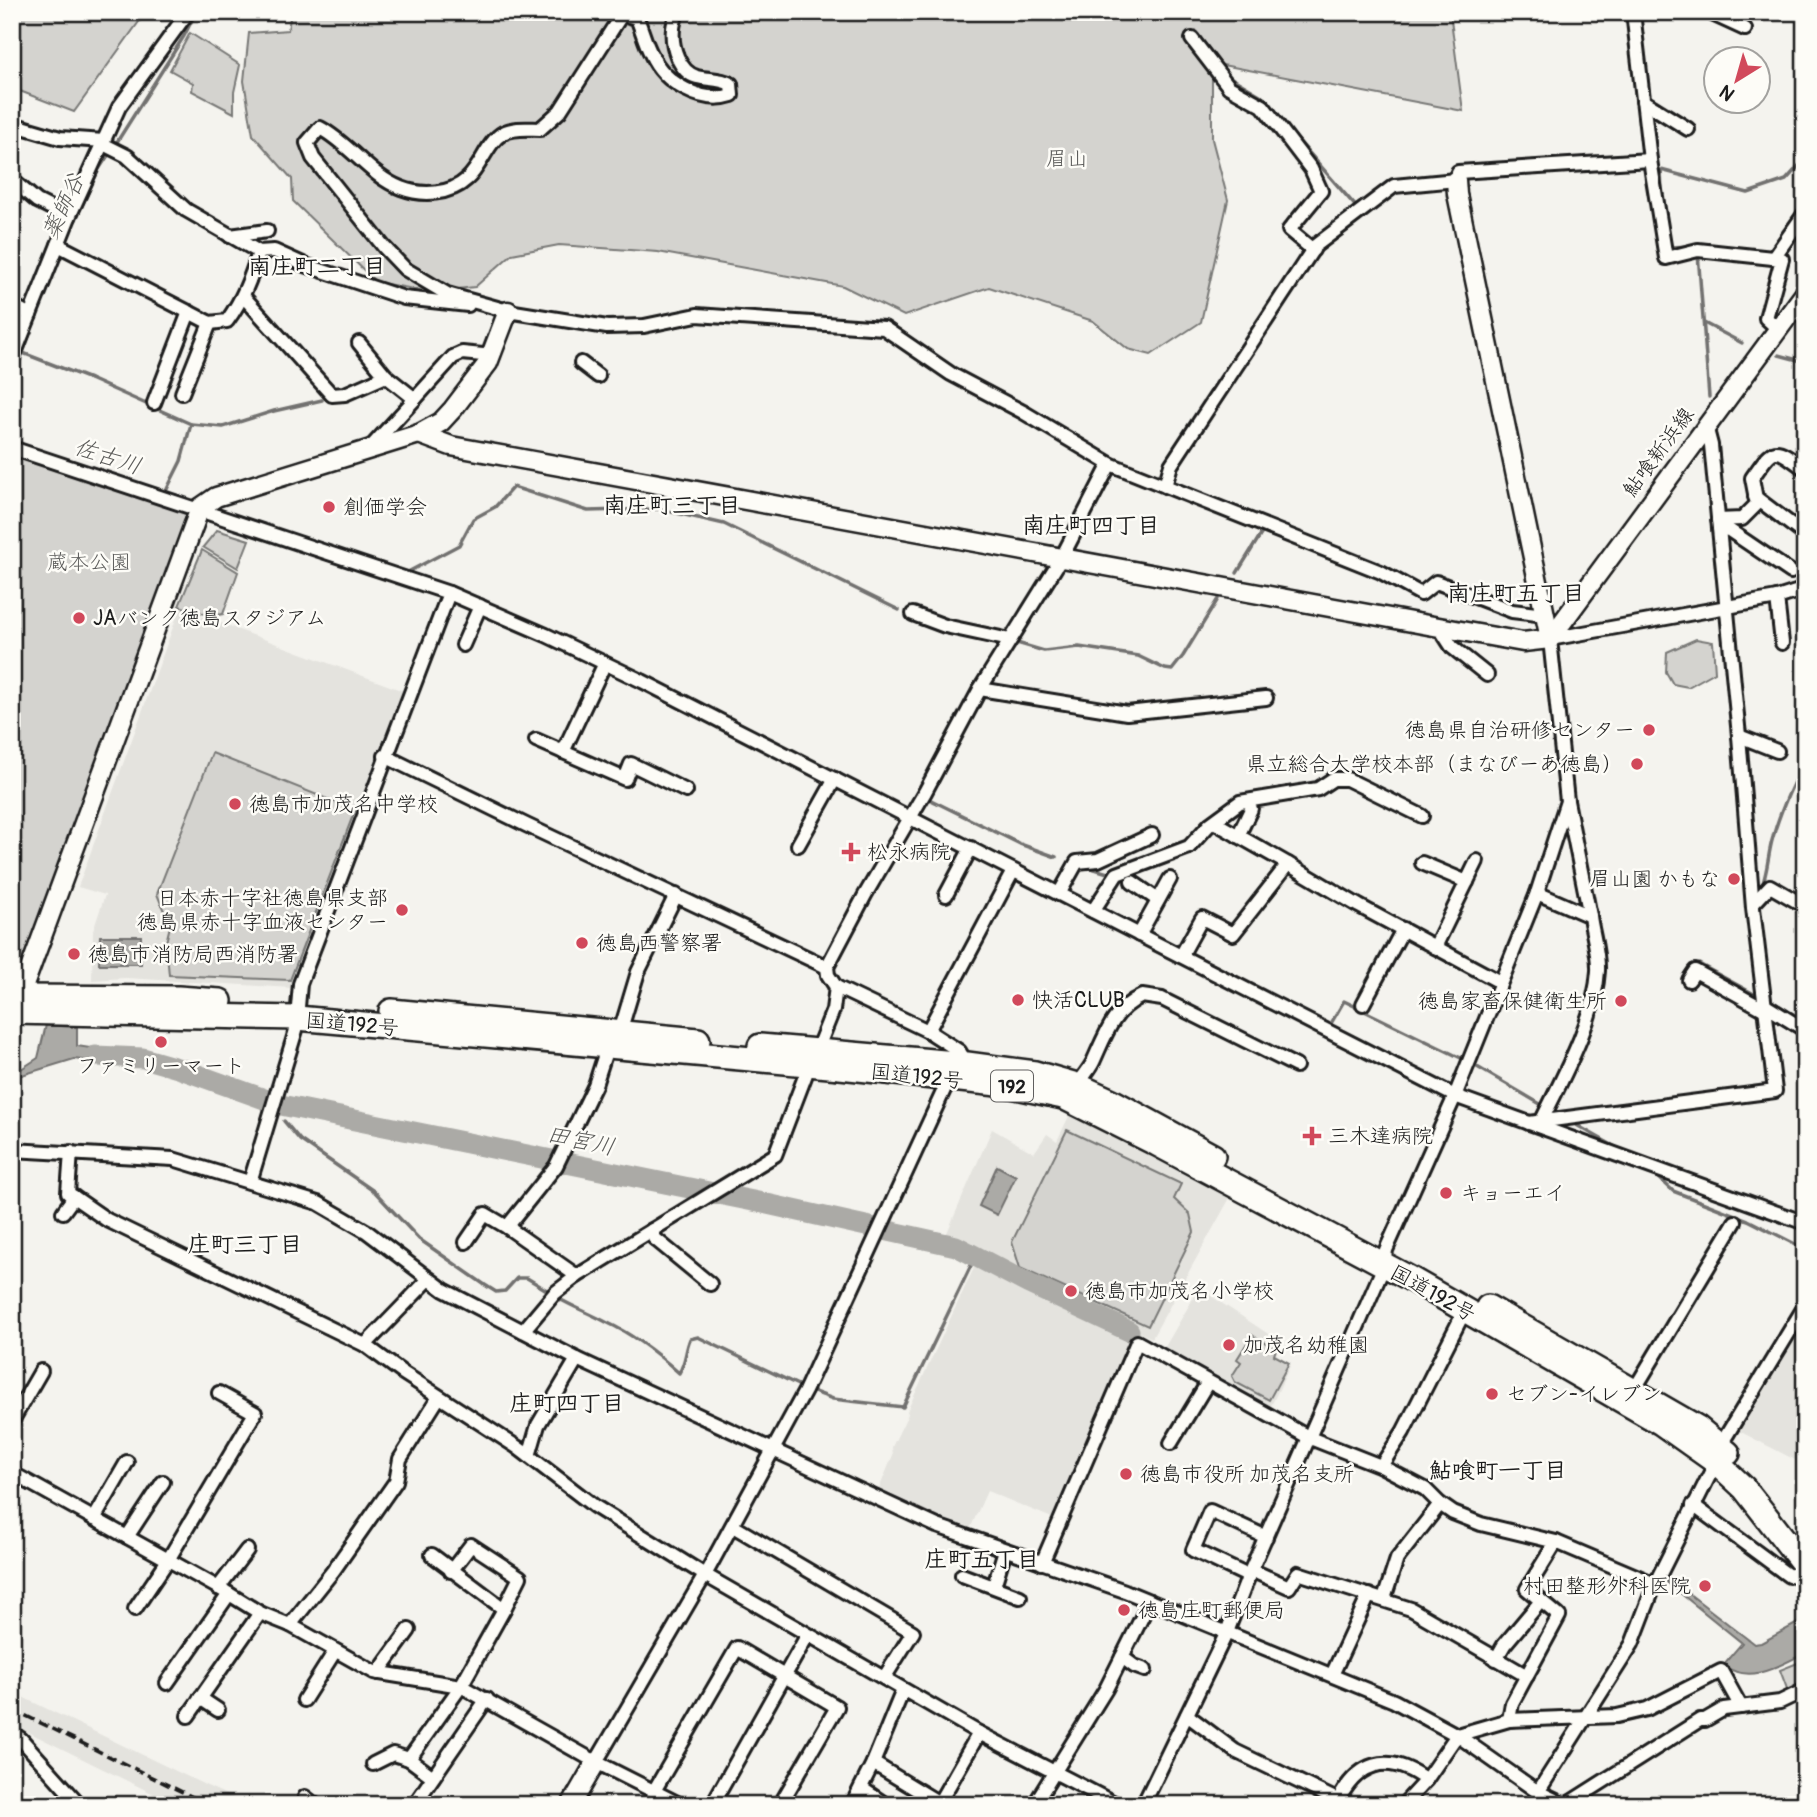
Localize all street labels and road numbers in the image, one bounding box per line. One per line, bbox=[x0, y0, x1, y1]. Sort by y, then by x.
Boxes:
street label: 鮎喰新浜線 bbox=[1617, 402, 1700, 503]
street label: 国道192号 bbox=[304, 1007, 400, 1042]
street label: 国道192号 bbox=[869, 1058, 965, 1095]
road number: 192 bbox=[991, 1070, 1033, 1102]
street label: 国道192号 bbox=[1385, 1259, 1480, 1328]

